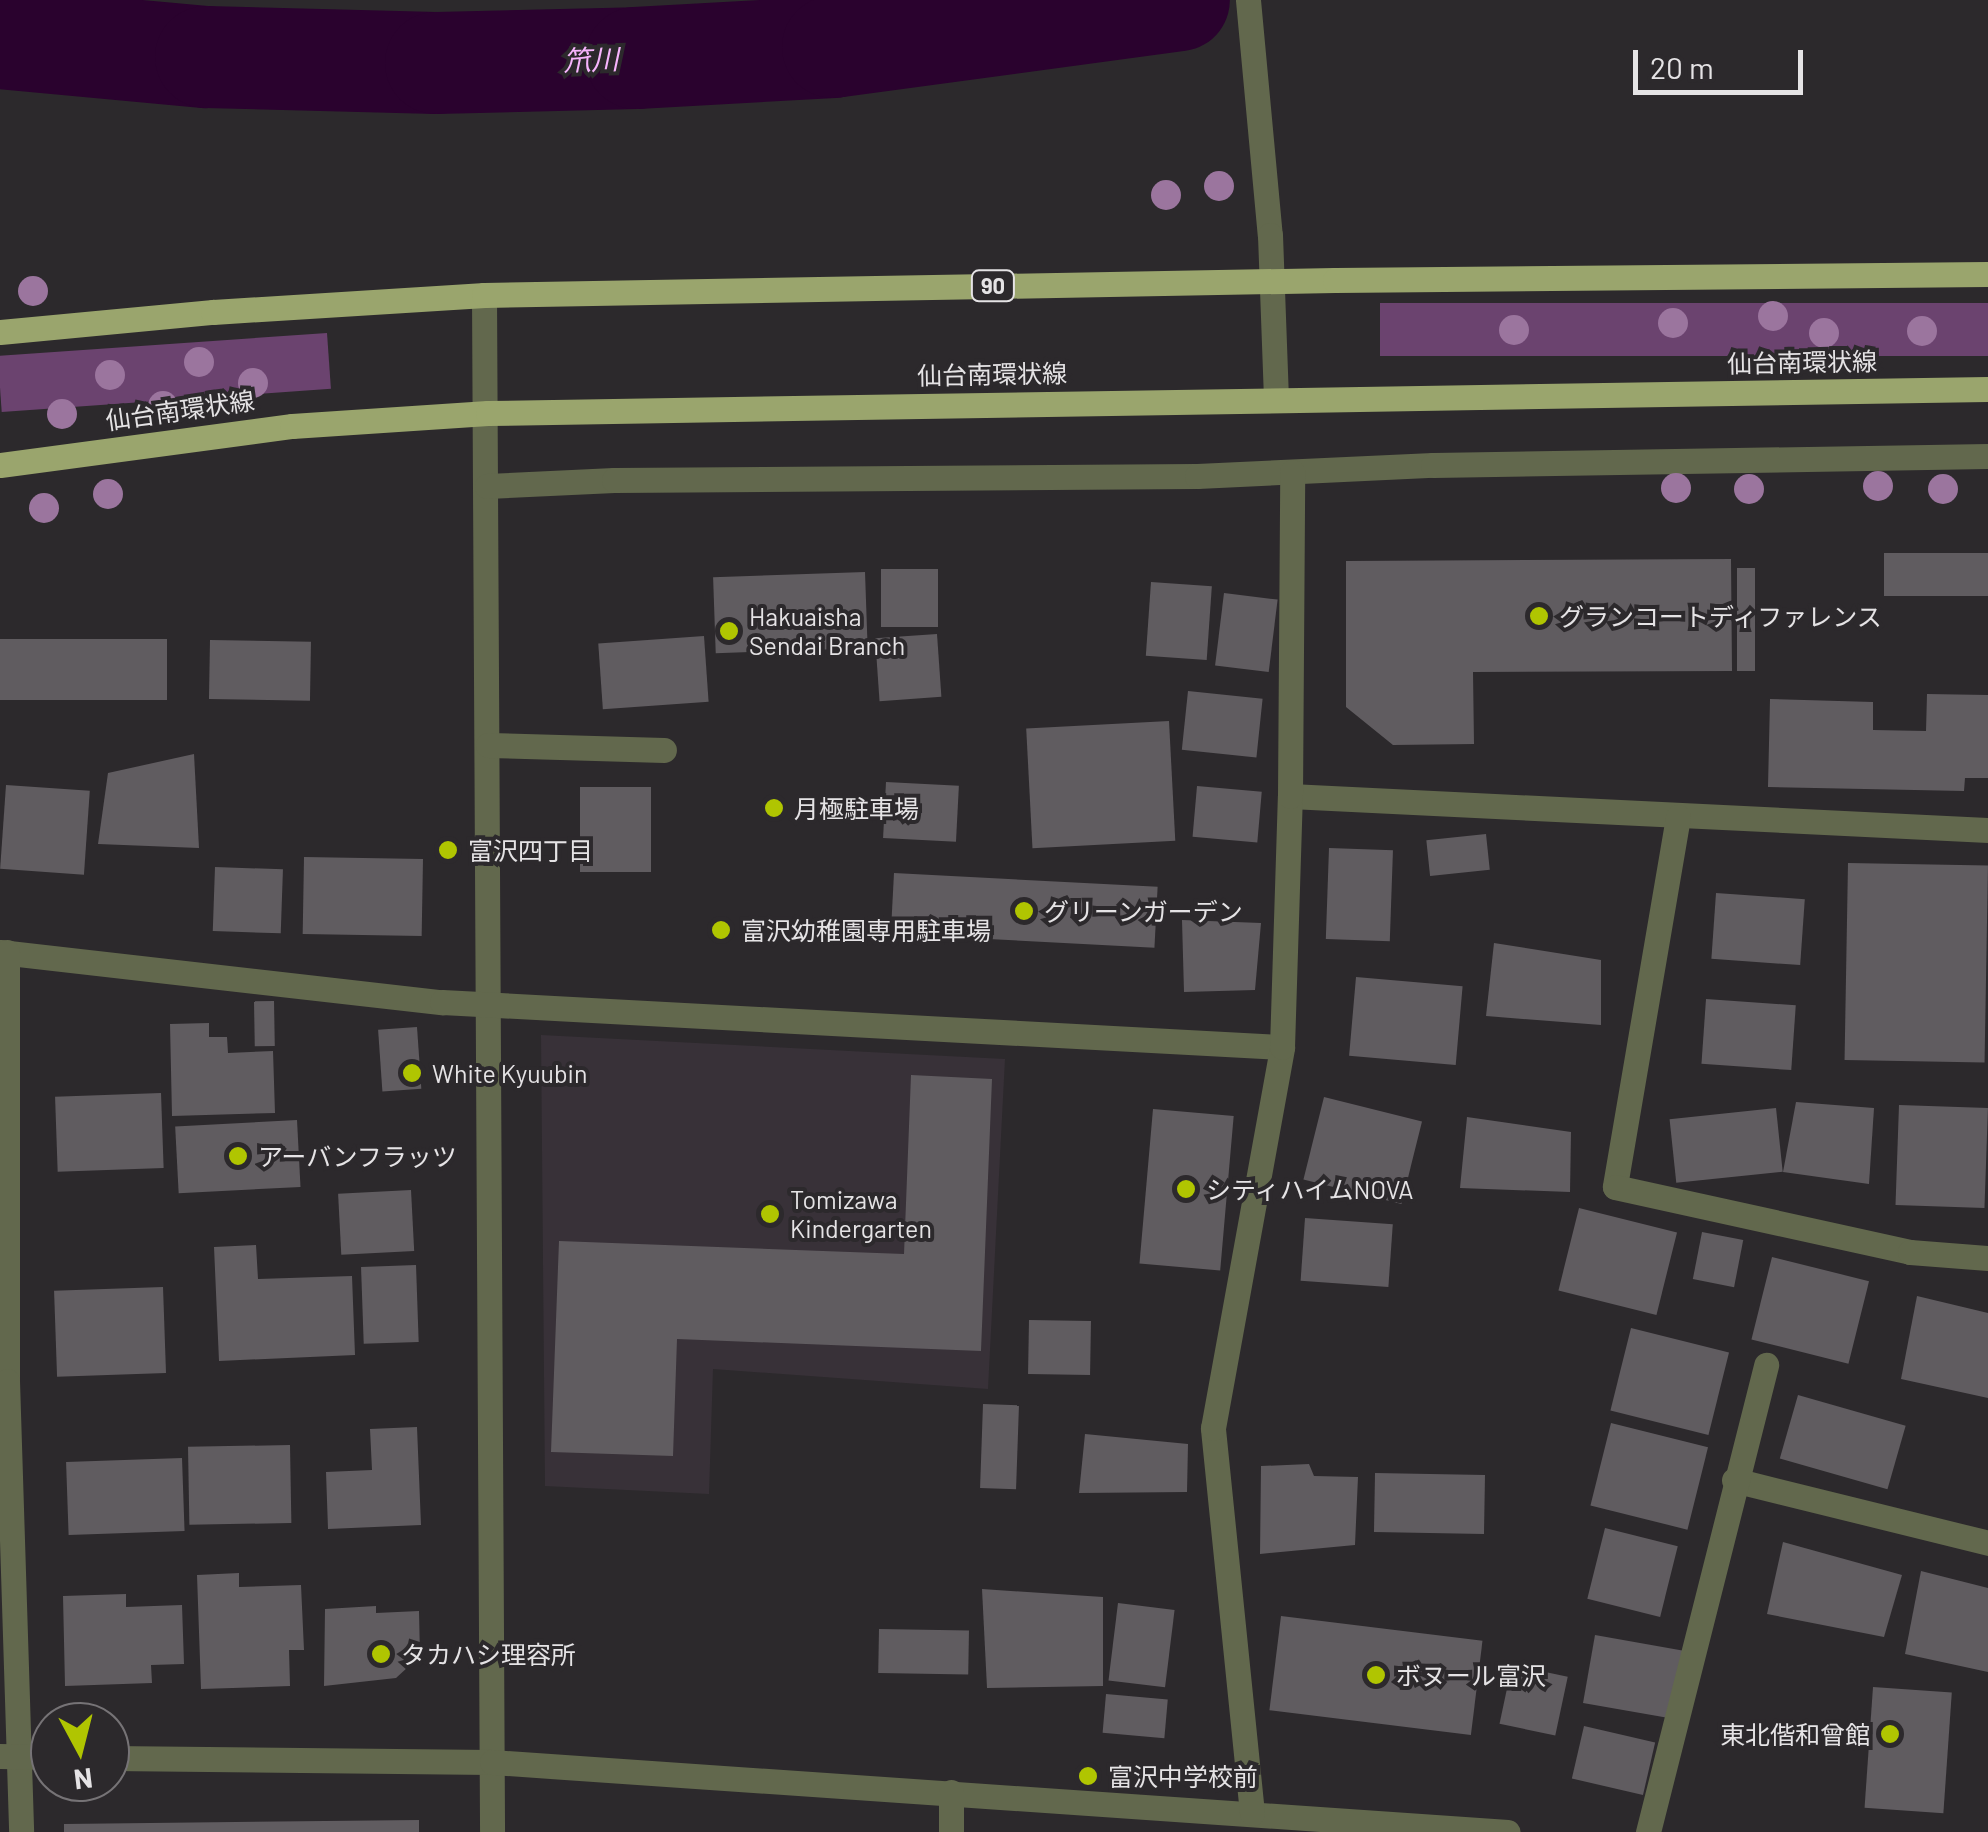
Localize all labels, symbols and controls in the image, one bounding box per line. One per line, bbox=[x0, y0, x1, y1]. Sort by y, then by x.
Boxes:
scale bar bbox=[1638, 30, 1808, 92]
water label: 笊川 bbox=[562, 41, 620, 77]
text: 20 m bbox=[1650, 49, 1714, 85]
road number: 90 bbox=[970, 269, 1016, 303]
street label: 仙台南環状線 bbox=[1727, 346, 1877, 378]
street label: 仙台南環状線 bbox=[917, 358, 1067, 390]
street label: 仙台南環状線 bbox=[104, 385, 256, 435]
place label: グランコートディファレンス bbox=[1559, 601, 1884, 631]
place label: Hakuaisha Sendai Branch bbox=[749, 602, 905, 661]
marker: グランコートディファレンス bbox=[1528, 605, 1550, 627]
marker: Hakuaisha Sendai Branch bbox=[718, 620, 740, 642]
place label: 月極駐車場 bbox=[794, 793, 919, 823]
marker: 月極駐車場 bbox=[763, 797, 785, 819]
place label: 富沢四丁目 bbox=[468, 835, 593, 865]
marker: 富沢四丁目 bbox=[437, 839, 459, 861]
place label: グリーンガーデン bbox=[1044, 896, 1244, 926]
marker: グリーンガーデン bbox=[1013, 900, 1035, 922]
place label: 富沢幼稚園専用駐車場 bbox=[741, 915, 991, 945]
marker: 富沢幼稚園専用駐車場 bbox=[710, 919, 732, 941]
place label: White Kyuubin bbox=[432, 1058, 587, 1088]
marker: White Kyuubin bbox=[401, 1062, 423, 1084]
place label: アーバンフラッツ bbox=[258, 1141, 456, 1171]
marker: アーバンフラッツ bbox=[227, 1145, 249, 1167]
place label: シティハイムNOVA bbox=[1206, 1174, 1416, 1204]
marker: シティハイムNOVA bbox=[1175, 1178, 1197, 1200]
place label: Tomizawa Kindergarten bbox=[790, 1185, 932, 1244]
marker: Tomizawa Kindergarten bbox=[759, 1203, 781, 1225]
place label: タカハシ理容所 bbox=[401, 1639, 576, 1669]
marker: タカハシ理容所 bbox=[370, 1643, 392, 1665]
place label: ボヌール富沢 bbox=[1396, 1660, 1546, 1690]
marker: ボヌール富沢 bbox=[1365, 1664, 1387, 1686]
north arrow bbox=[30, 1702, 130, 1802]
place label: 東北偕和曾館 bbox=[1720, 1719, 1870, 1749]
marker: 東北偕和曾館 bbox=[1879, 1723, 1901, 1745]
place label: 富沢中学校前 bbox=[1108, 1761, 1258, 1791]
text: N bbox=[72, 1762, 95, 1798]
marker: 富沢中学校前 bbox=[1077, 1765, 1099, 1787]

